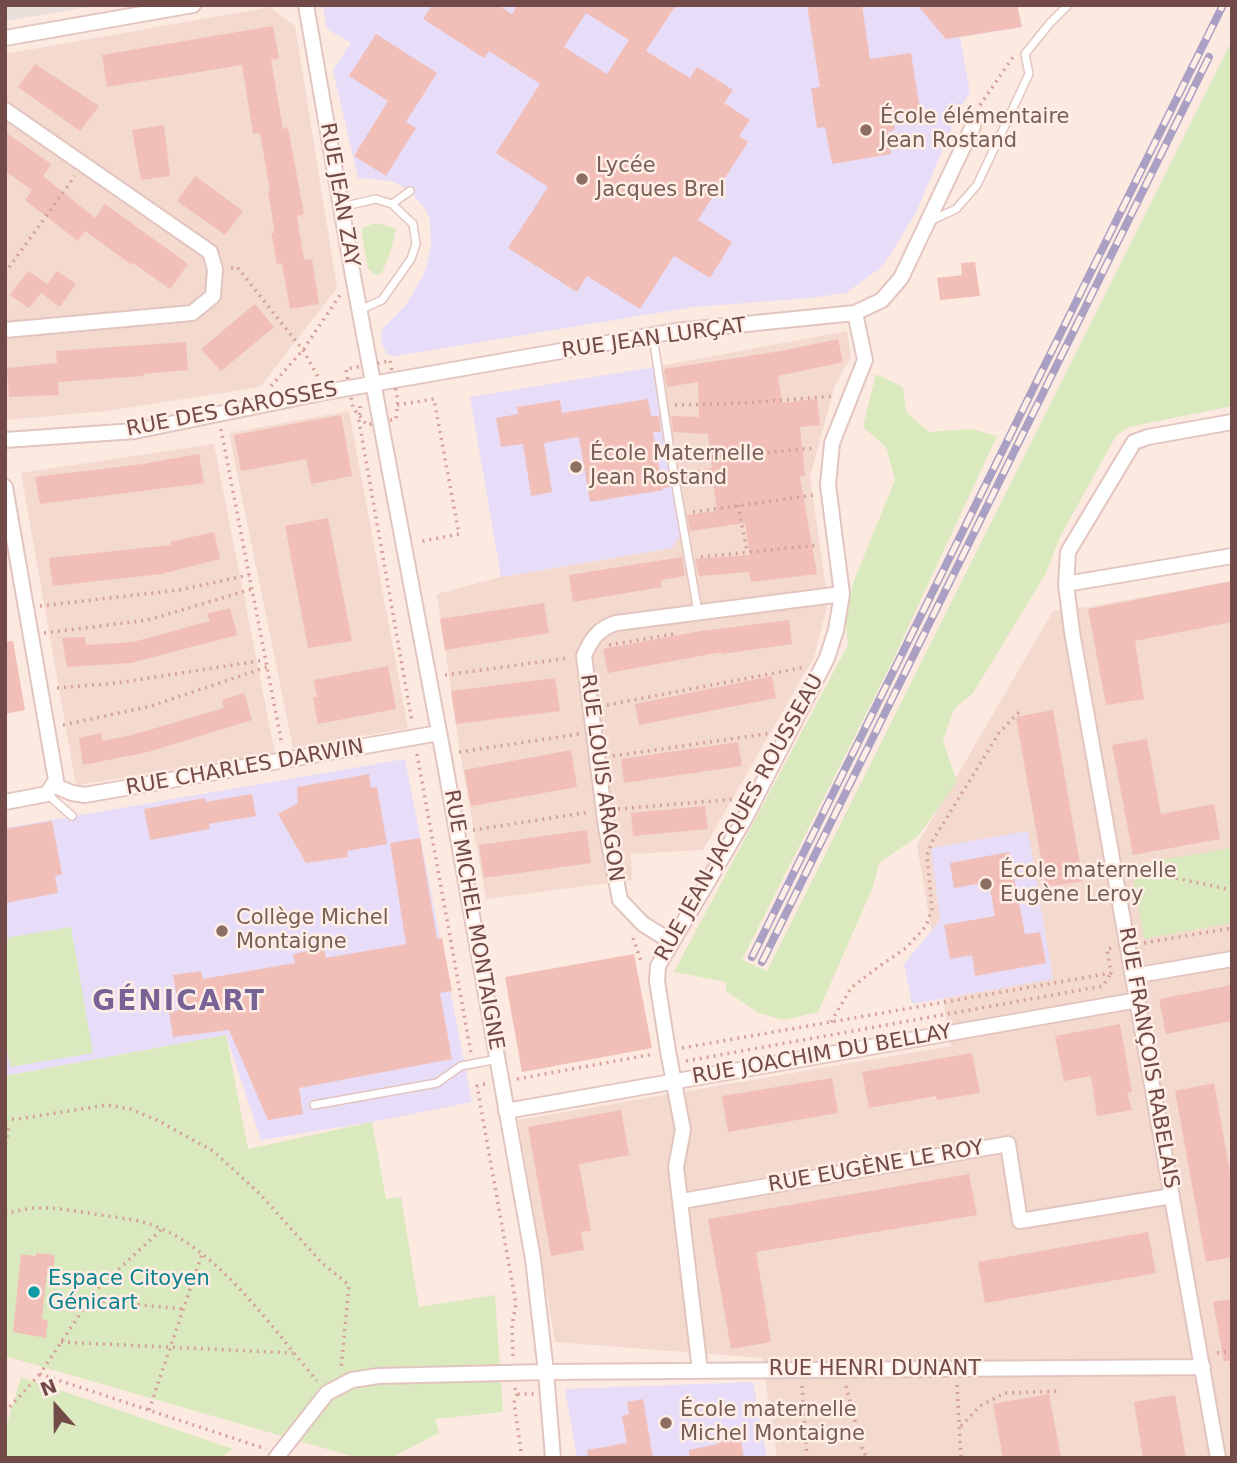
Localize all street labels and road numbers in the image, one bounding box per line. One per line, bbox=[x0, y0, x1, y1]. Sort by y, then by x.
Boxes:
street label: RUE JEAN ZAY bbox=[314, 121, 364, 269]
street label: RUE JEAN LURÇAT bbox=[560, 314, 748, 364]
street label: RUE DES GAROSSES bbox=[124, 377, 340, 443]
street label: RUE JEAN-JACQUES ROUSSEAU bbox=[650, 670, 830, 966]
street label: RUE LOUIS ARAGON bbox=[574, 672, 628, 884]
street label: RUE CHARLES DARWIN bbox=[124, 735, 366, 801]
street label: RUE MICHEL MONTAIGNE bbox=[438, 788, 508, 1052]
street label: RUE FRANÇOIS RABELAIS bbox=[1113, 925, 1183, 1191]
street label: RUE JOACHIM DU BELLAY bbox=[690, 1020, 954, 1090]
street label: RUE EUGÈNE LE ROY bbox=[766, 1136, 986, 1198]
street label: RUE HENRI DUNANT bbox=[769, 1357, 981, 1383]

